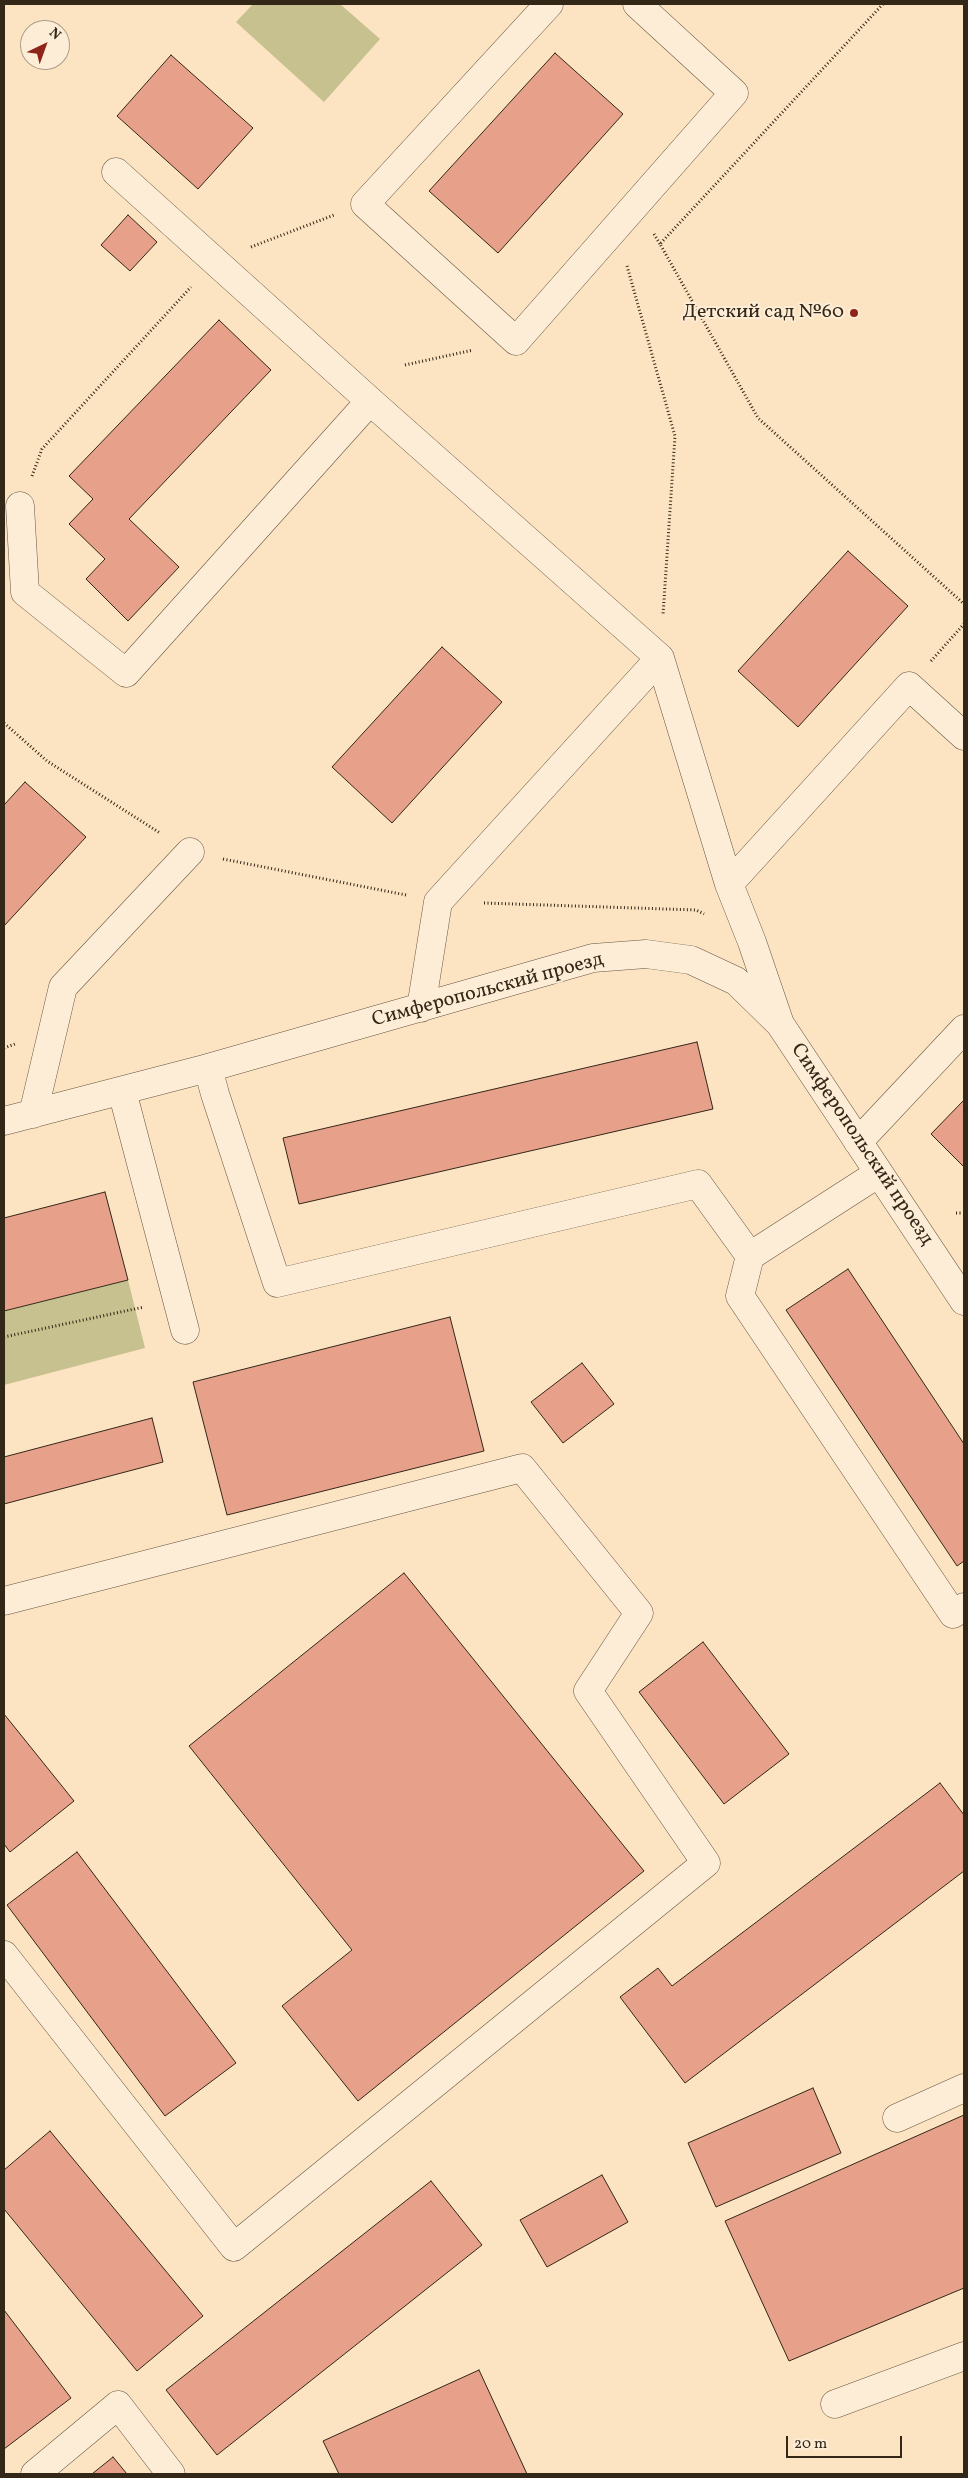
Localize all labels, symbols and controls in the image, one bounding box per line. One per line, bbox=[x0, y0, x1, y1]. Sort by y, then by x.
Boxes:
north arrow bbox=[20, 20, 70, 70]
text: N bbox=[45, 24, 65, 45]
place label: Детский сад №60 bbox=[682, 301, 844, 325]
marker: Детский сад №60 bbox=[848, 307, 860, 319]
street label: Симферопольский проезд bbox=[370, 949, 606, 1033]
street label: Симферопольский проезд bbox=[784, 1039, 938, 1251]
scale bar bbox=[788, 2426, 904, 2458]
text: 20 m bbox=[794, 2434, 827, 2455]

